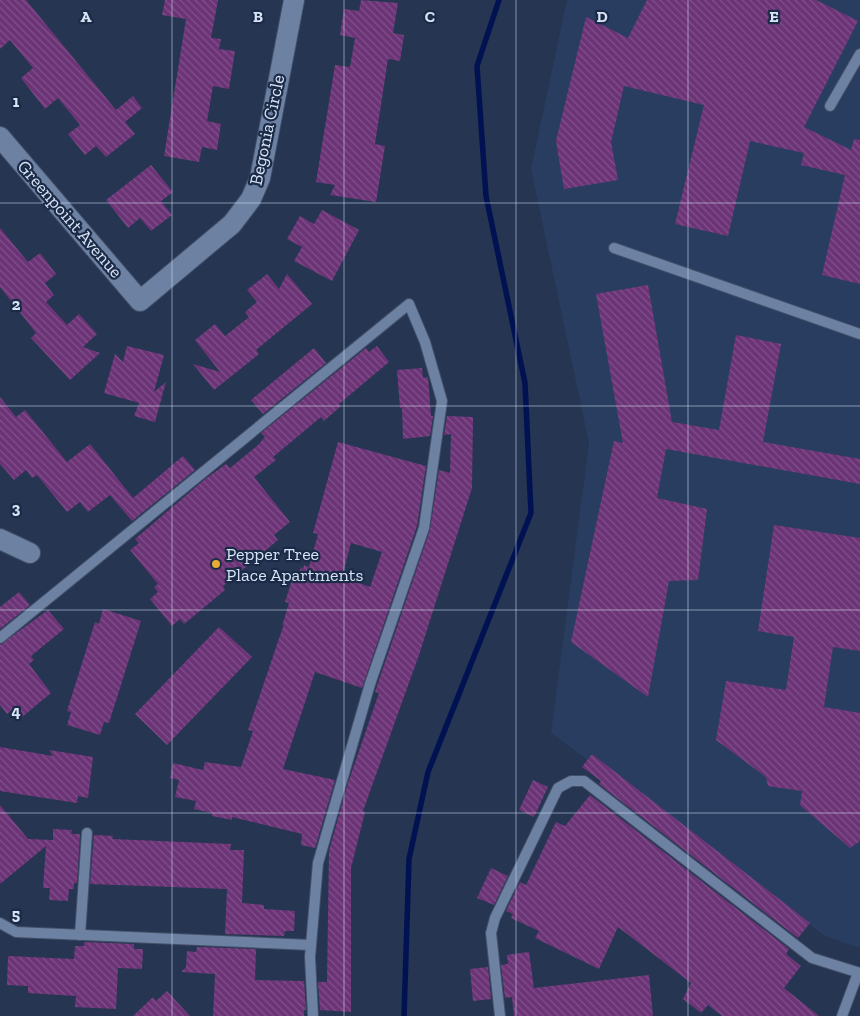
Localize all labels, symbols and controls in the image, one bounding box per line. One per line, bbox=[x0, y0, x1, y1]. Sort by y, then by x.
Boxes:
text: A bbox=[81, 7, 92, 26]
text: B bbox=[253, 7, 263, 26]
text: C bbox=[425, 7, 435, 26]
text: D bbox=[596, 7, 608, 26]
text: E bbox=[769, 7, 779, 26]
street label: Begonia Circle bbox=[245, 73, 289, 187]
text: 1 bbox=[13, 92, 20, 111]
street label: Greenpoint Avenue bbox=[13, 156, 127, 282]
text: 2 bbox=[12, 295, 21, 314]
text: 3 bbox=[12, 499, 21, 518]
place label: Pepper Tree Place Apartments bbox=[226, 543, 364, 586]
marker: Pepper Tree Place Apartments bbox=[210, 558, 222, 570]
text: 4 bbox=[11, 702, 21, 721]
text: 5 bbox=[12, 905, 20, 924]

